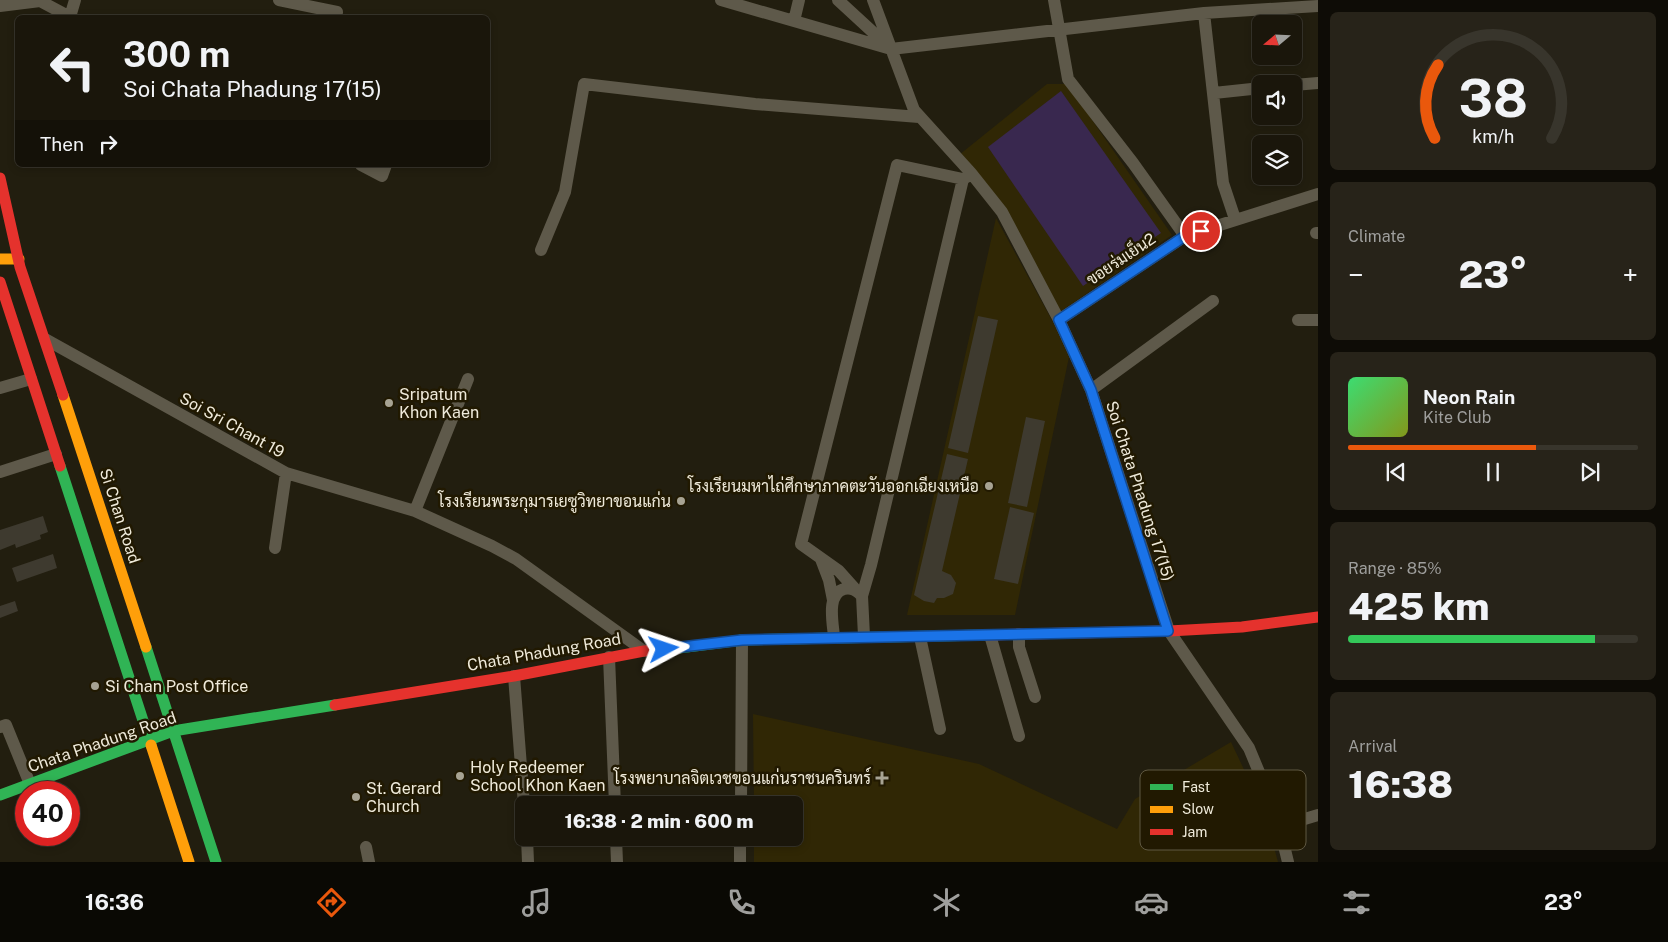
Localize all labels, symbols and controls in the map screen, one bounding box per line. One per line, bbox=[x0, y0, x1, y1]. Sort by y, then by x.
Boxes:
north arrow bbox=[1252, 15, 1302, 65]
map controls bbox=[1252, 15, 1302, 185]
text: 300 m bbox=[123, 34, 230, 75]
icon: left bbox=[40, 35, 105, 100]
text: 38 bbox=[1458, 68, 1528, 129]
button: sound bbox=[1252, 75, 1302, 125]
text: Soi Chata Phadung 17(15) bbox=[123, 76, 382, 102]
text: km/h bbox=[1472, 126, 1514, 147]
icon: right bbox=[94, 130, 122, 158]
text: Then bbox=[40, 133, 84, 155]
button: layers bbox=[1252, 135, 1302, 185]
pin bbox=[1180, 210, 1222, 252]
icon: arrive bbox=[1187, 217, 1215, 245]
street label: ขอยร่มเย็น2 bbox=[1081, 226, 1159, 289]
text: Climate bbox=[1348, 227, 1405, 246]
text: 23° bbox=[1459, 252, 1527, 297]
text: − bbox=[1348, 258, 1364, 291]
text: + bbox=[1622, 258, 1638, 291]
place label: Sripatum Khon Kaen bbox=[399, 385, 479, 422]
text: Neon Rain bbox=[1423, 386, 1515, 408]
street label: Soi Sri Chant 19 bbox=[176, 388, 288, 462]
marker: Sripatum Khon Kaen bbox=[383, 397, 395, 409]
street label: Soi Chata Phadung 17(15) bbox=[1102, 399, 1178, 583]
text: Kite Club bbox=[1423, 408, 1491, 427]
icon: previous bbox=[1382, 458, 1410, 486]
icon: pause bbox=[1479, 458, 1507, 486]
icon: next bbox=[1576, 458, 1604, 486]
street label: Si Chan Road bbox=[96, 466, 144, 566]
place label: โรงเรียนมหาไถ่ศึกษาภาคตะวันออกเฉียงเหนือ bbox=[687, 475, 979, 496]
marker: โรงเรียนมหาไถ่ศึกษาภาคตะวันออกเฉียงเหนือ bbox=[983, 480, 995, 492]
place label: โรงเรียนพระกุมารเยซูวิทยาขอนแก่น bbox=[437, 490, 671, 513]
marker: โรงเรียนพระกุมารเยซูวิทยาขอนแก่น bbox=[675, 495, 687, 507]
text: Range · 85% bbox=[1348, 559, 1442, 578]
text: 425 km bbox=[1348, 584, 1490, 629]
position arrow bbox=[637, 622, 689, 674]
street label: Chata Phadung Road bbox=[466, 629, 622, 675]
place label: Si Chan Post Office bbox=[105, 677, 248, 696]
marker: Si Chan Post Office bbox=[89, 680, 101, 692]
street label: Chata Phadung Road bbox=[25, 708, 179, 776]
text: Arrival bbox=[1348, 737, 1397, 756]
place label: Holy Redeemer School Khon Kaen bbox=[470, 758, 606, 795]
text: 16:38 bbox=[1348, 762, 1453, 807]
place label: โรงพยาบาลจิตเวชขอนแก่นราชนครินทร์ bbox=[613, 766, 871, 788]
marker: Holy Redeemer School Khon Kaen bbox=[454, 770, 466, 782]
legend bbox=[1140, 770, 1306, 850]
marker: โรงพยาบาลจิตเวชขอนแก่นราชนครินทร์ bbox=[875, 771, 889, 785]
place label: St. Gerard Church bbox=[366, 779, 441, 816]
text: Fast bbox=[1182, 779, 1210, 795]
speed limit sign: 40 bbox=[15, 781, 80, 846]
marker: St. Gerard Church bbox=[350, 791, 362, 803]
text: Slow bbox=[1182, 801, 1214, 817]
text: 16:38 · 2 min · 600 m bbox=[564, 810, 754, 832]
text: Jam bbox=[1182, 824, 1207, 840]
icon: directions bbox=[314, 885, 349, 920]
icon: music bbox=[519, 885, 554, 920]
icon: phone bbox=[724, 885, 759, 920]
icon: climate bbox=[929, 885, 964, 920]
icon: car bbox=[1134, 885, 1169, 920]
icon: filters bbox=[1339, 885, 1374, 920]
text: 16:36 bbox=[85, 889, 144, 915]
text: 23° bbox=[1544, 889, 1583, 915]

